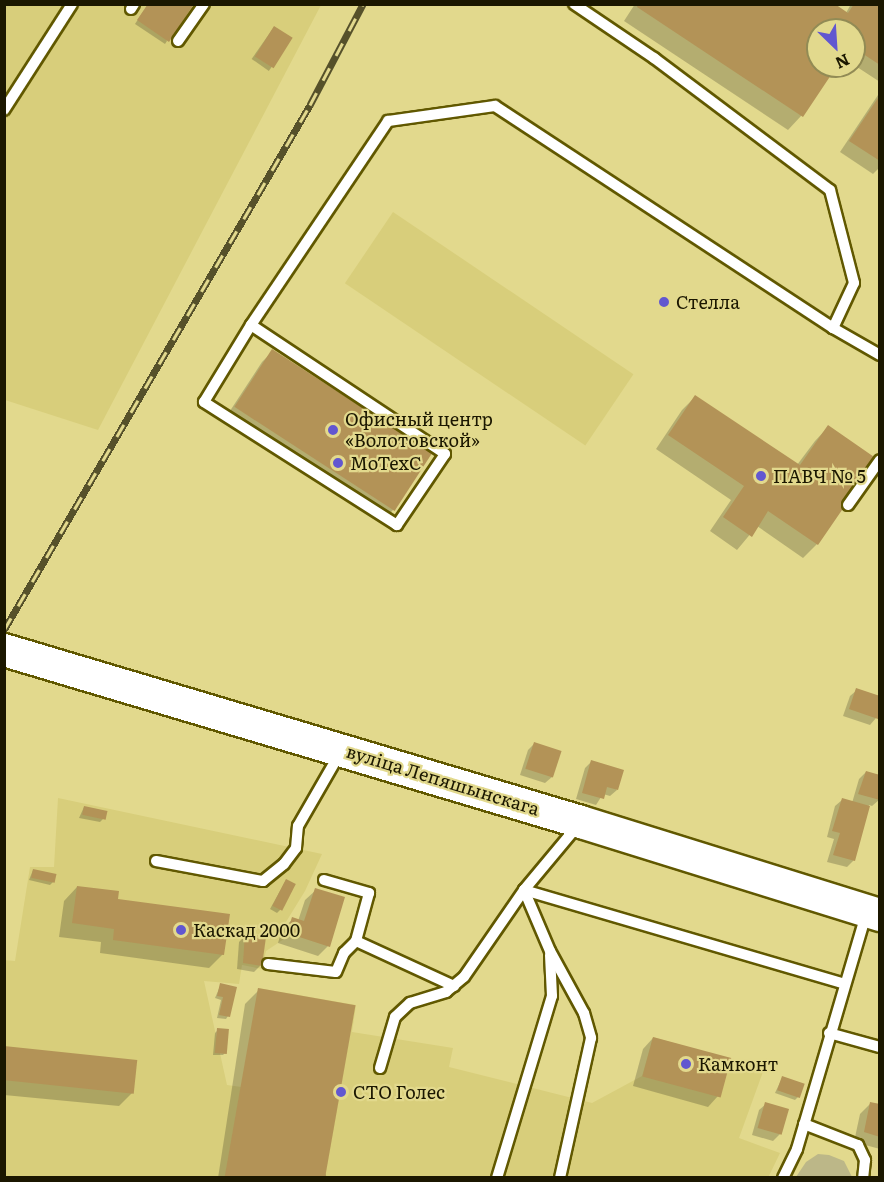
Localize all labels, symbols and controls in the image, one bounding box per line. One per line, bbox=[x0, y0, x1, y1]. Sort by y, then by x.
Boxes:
north arrow bbox=[806, 18, 866, 78]
text: N bbox=[832, 49, 854, 76]
place label: Стелла bbox=[676, 291, 740, 313]
marker: Стелла bbox=[657, 295, 671, 309]
place label: Офисный центр «Волотовской» bbox=[345, 409, 493, 452]
marker: Офисный центр «Волотовской» bbox=[326, 423, 340, 437]
place label: MoTexC bbox=[350, 452, 421, 474]
marker: MoTexC bbox=[331, 456, 345, 470]
place label: ПАВЧ № 5 bbox=[773, 465, 866, 487]
marker: ПАВЧ № 5 bbox=[754, 469, 768, 483]
street label: вуліца Лепяшынскага bbox=[344, 740, 542, 820]
place label: Каскад 2000 bbox=[193, 919, 300, 941]
marker: Каскад 2000 bbox=[174, 923, 188, 937]
place label: Камконт bbox=[698, 1053, 778, 1075]
marker: Камконт bbox=[679, 1057, 693, 1071]
place label: СТО Голес bbox=[353, 1081, 445, 1103]
marker: СТО Голес bbox=[334, 1085, 348, 1099]

